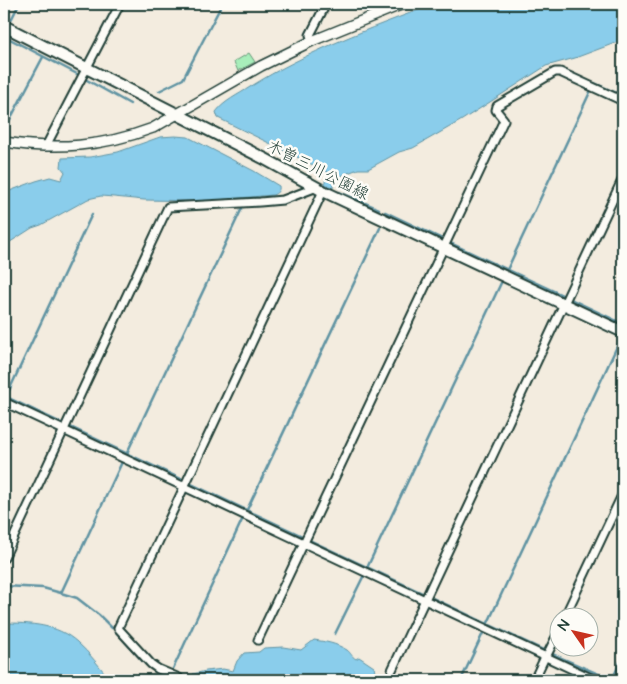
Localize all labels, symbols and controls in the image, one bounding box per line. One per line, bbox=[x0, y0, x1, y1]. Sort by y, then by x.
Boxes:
street label: 木曽三川公園線 bbox=[263, 135, 373, 205]
north arrow bbox=[550, 606, 600, 656]
text: N bbox=[553, 616, 575, 635]

